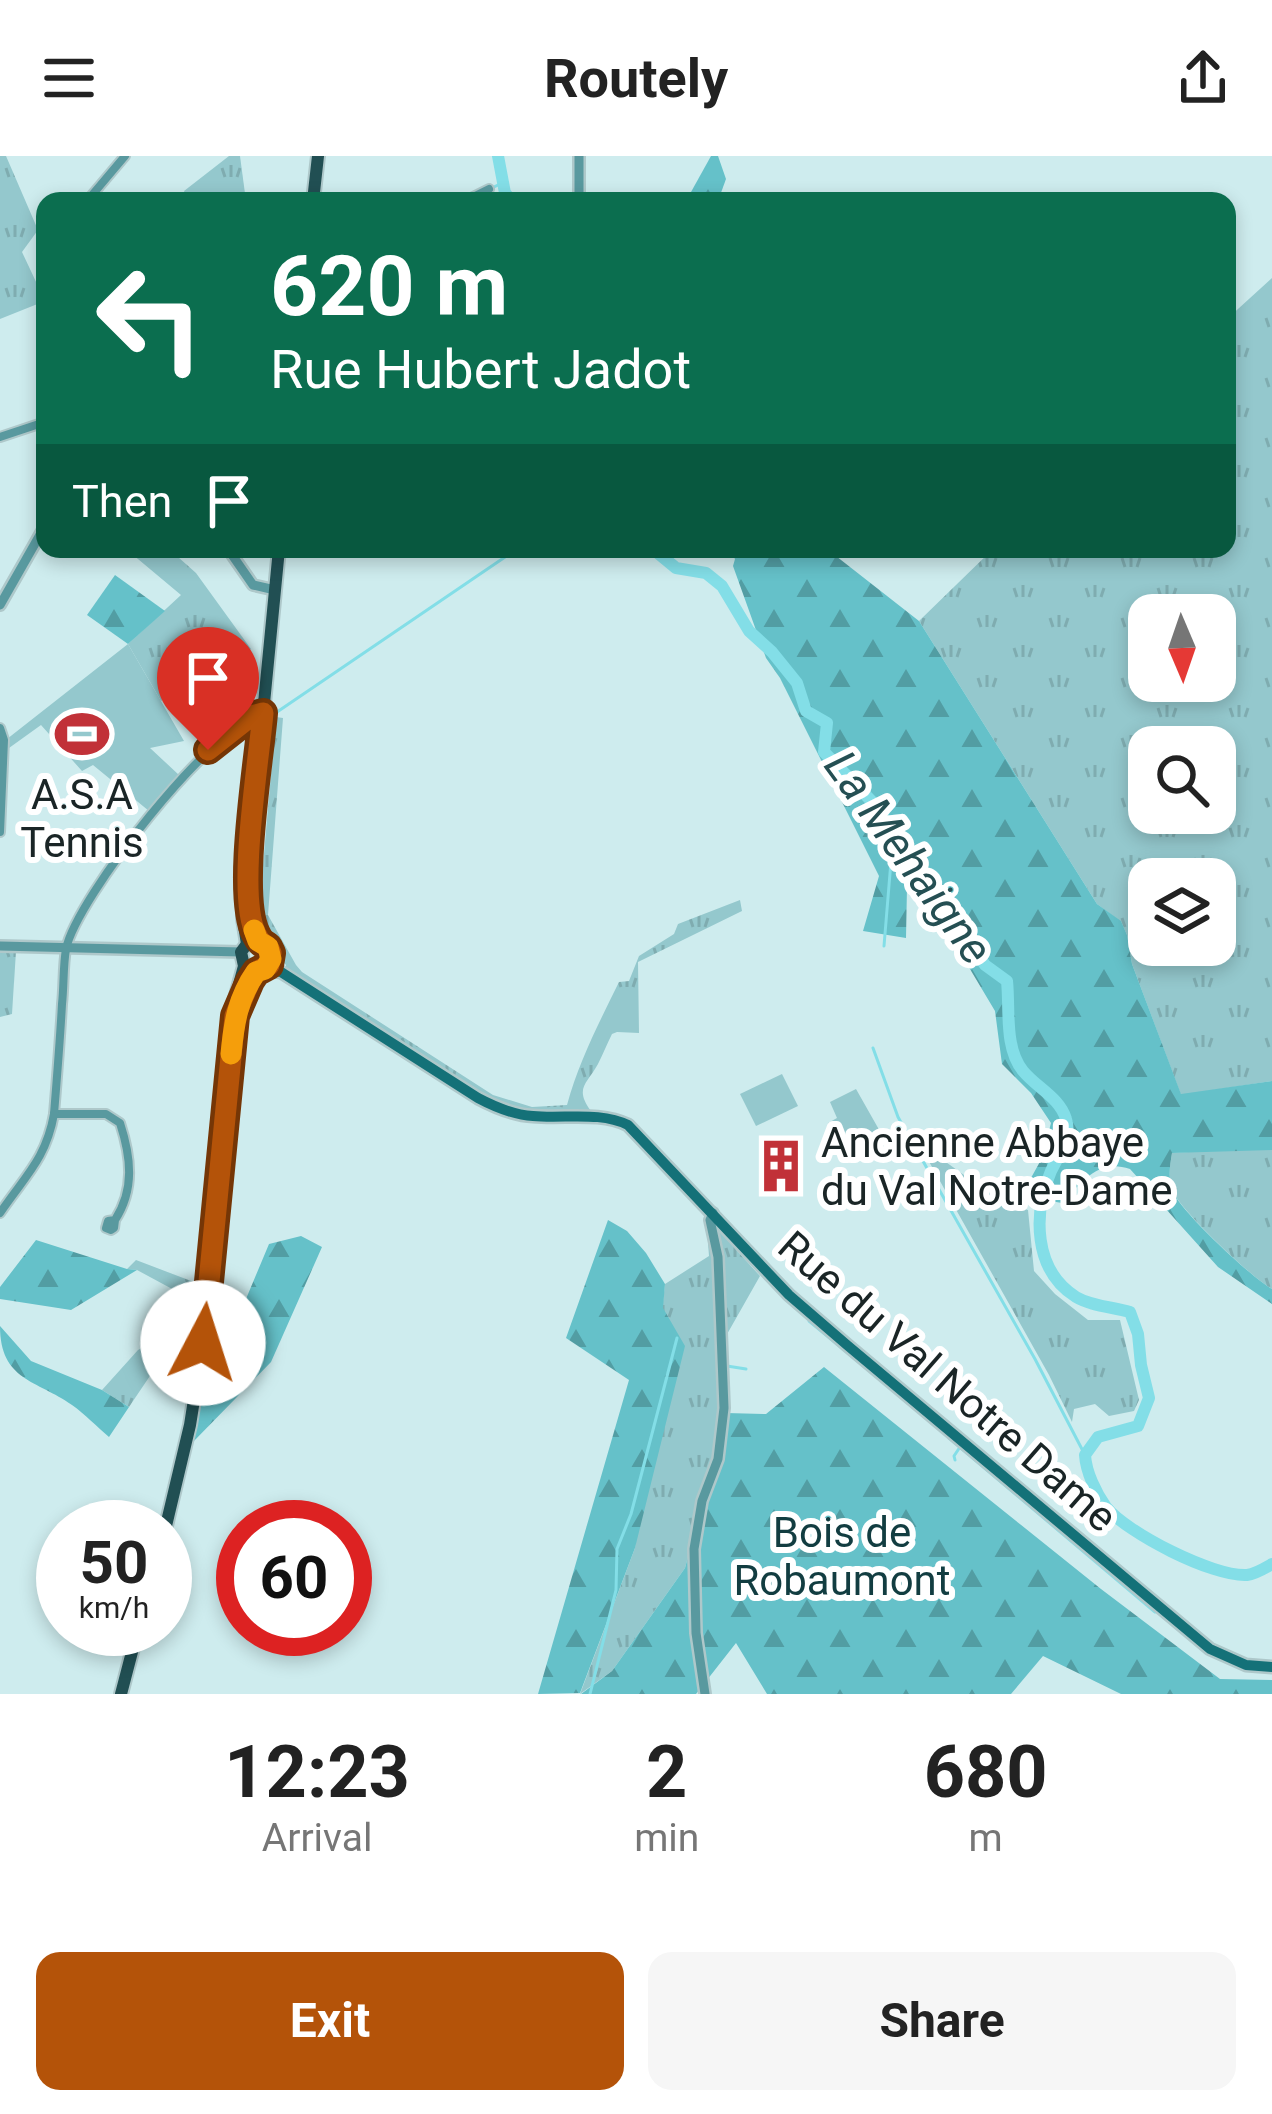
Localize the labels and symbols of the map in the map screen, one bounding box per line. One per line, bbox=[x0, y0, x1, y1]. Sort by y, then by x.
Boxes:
north arrow bbox=[1128, 594, 1236, 702]
pin bbox=[157, 627, 259, 750]
sports icon: A.S.A Tennis bbox=[53, 705, 111, 763]
water label: La Mehaigne bbox=[814, 741, 1003, 974]
place label: A.S.A Tennis bbox=[20, 770, 144, 867]
place label: Ancienne Abbaye du Val Notre-Dame bbox=[821, 1118, 1172, 1215]
building icon: Ancienne Abbaye du Val Notre-Dame bbox=[752, 1137, 810, 1195]
street label: Rue du Val Notre Dame bbox=[769, 1221, 1127, 1542]
position arrow bbox=[140, 1280, 266, 1406]
speed limit sign: 60 bbox=[216, 1500, 372, 1656]
park label: Bois de Robaumont bbox=[733, 1508, 951, 1605]

